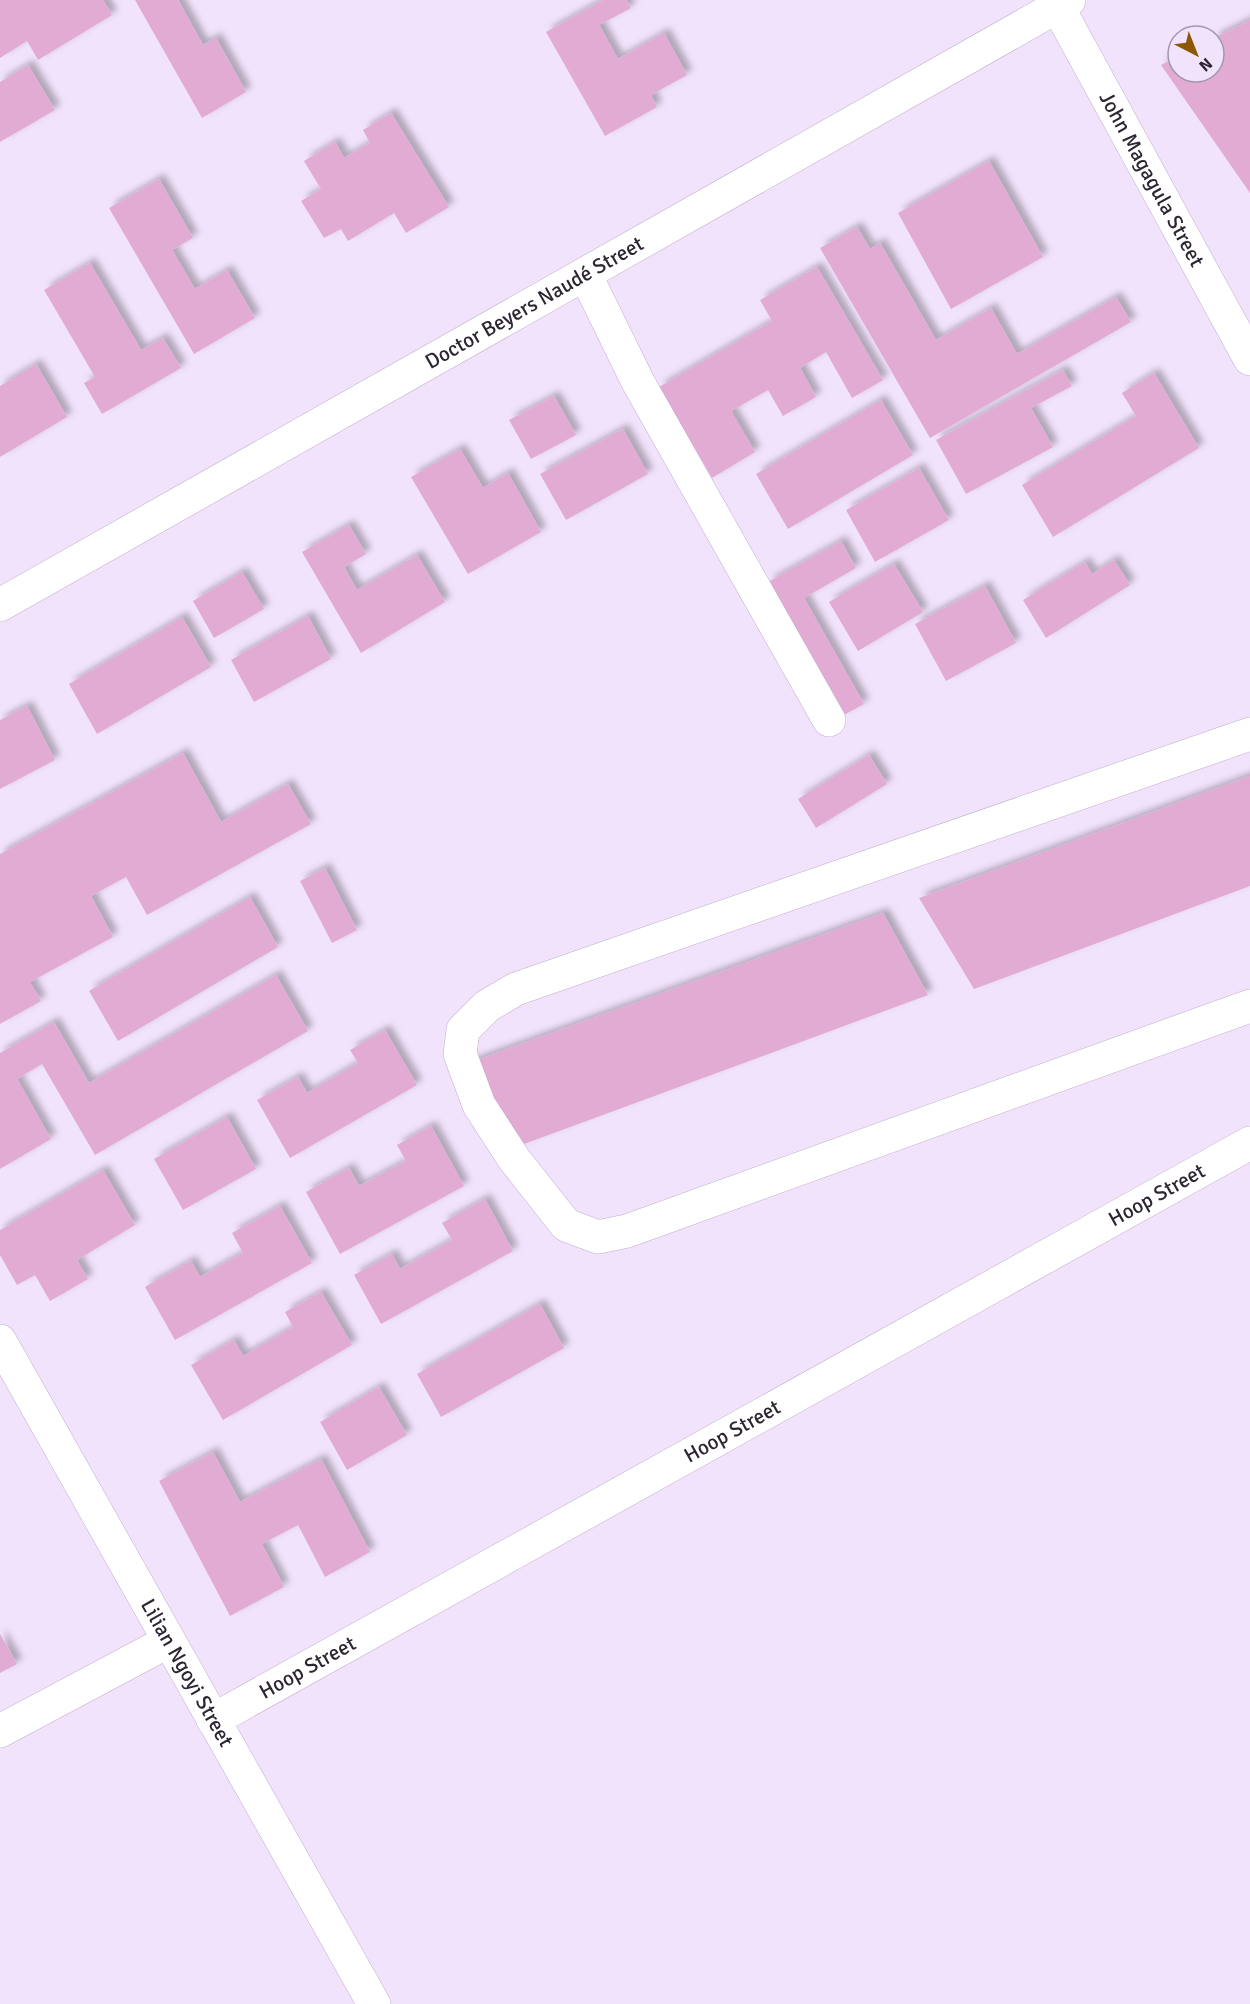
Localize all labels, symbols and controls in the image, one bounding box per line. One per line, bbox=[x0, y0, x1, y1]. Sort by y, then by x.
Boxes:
north arrow bbox=[1166, 24, 1226, 84]
text: N bbox=[1195, 53, 1216, 76]
street label: John Magagula Street bbox=[1093, 87, 1210, 271]
street label: Doctor Beyers Naudé Street bbox=[420, 230, 648, 375]
street label: Hoop Street bbox=[1104, 1158, 1210, 1232]
street label: Hoop Street bbox=[679, 1394, 785, 1468]
street label: Lilian Ngoyi Street bbox=[135, 1594, 239, 1751]
street label: Hoop Street bbox=[255, 1630, 360, 1705]

